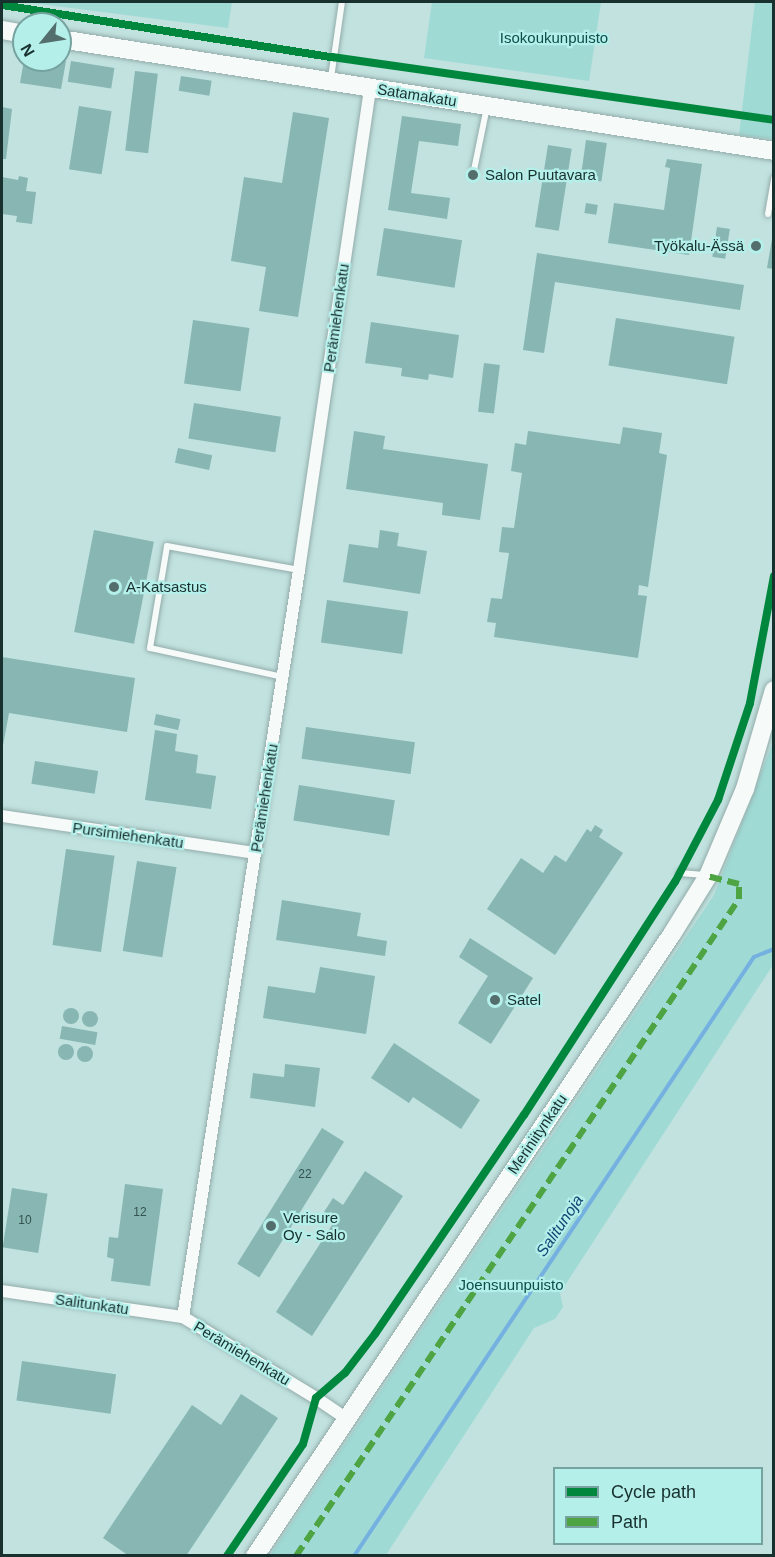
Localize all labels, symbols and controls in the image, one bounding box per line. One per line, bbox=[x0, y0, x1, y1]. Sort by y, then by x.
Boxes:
north arrow bbox=[12, 12, 72, 72]
park label: Isokoukunpuisto bbox=[500, 29, 608, 47]
text: N bbox=[17, 41, 38, 60]
street label: Satamakatu bbox=[376, 80, 458, 110]
place label: Salon Puutavara bbox=[485, 166, 596, 184]
marker: Salon Puutavara bbox=[466, 168, 480, 182]
place label: Työkalu-Ässä bbox=[654, 237, 744, 255]
marker: Työkalu-Ässä bbox=[749, 239, 763, 253]
street label: Perämiehenkatu bbox=[319, 263, 353, 373]
place label: A-Katsastus bbox=[126, 578, 207, 596]
marker: A-Katsastus bbox=[107, 580, 121, 594]
street label: Perämiehenkatu bbox=[247, 743, 281, 853]
street label: Pursimiehenkatu bbox=[71, 818, 185, 852]
place label: Satel bbox=[507, 991, 541, 1009]
marker: Satel bbox=[488, 993, 502, 1007]
street label: Meriniitynkatu bbox=[504, 1091, 570, 1177]
house number: 22 bbox=[298, 1168, 312, 1182]
water label: Salitunoja bbox=[532, 1192, 588, 1260]
house number: 12 bbox=[133, 1206, 147, 1220]
place label: Verisure Oy - Salo bbox=[283, 1208, 346, 1243]
house number: 10 bbox=[18, 1214, 32, 1228]
marker: Verisure Oy - Salo bbox=[264, 1219, 278, 1233]
park label: Joensuunpuisto bbox=[458, 1276, 564, 1294]
street label: Salitunkatu bbox=[54, 1290, 130, 1318]
street label: Perämiehenkatu bbox=[191, 1317, 293, 1389]
legend bbox=[553, 1467, 763, 1545]
text: Cycle path bbox=[611, 1482, 696, 1502]
text: Path bbox=[611, 1512, 648, 1532]

